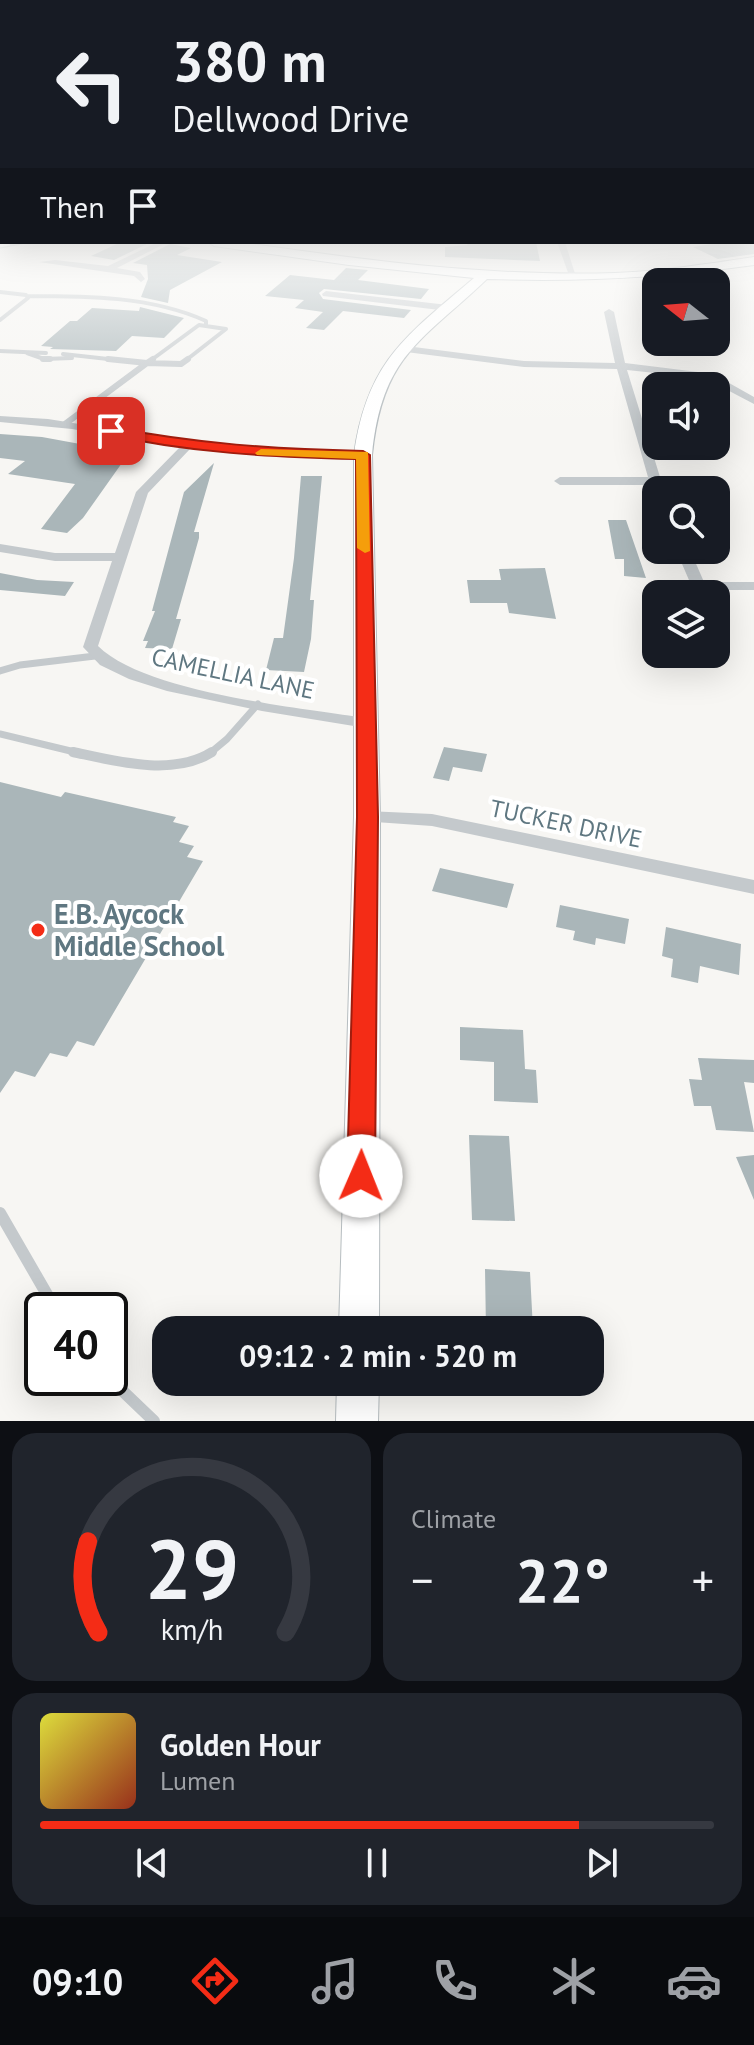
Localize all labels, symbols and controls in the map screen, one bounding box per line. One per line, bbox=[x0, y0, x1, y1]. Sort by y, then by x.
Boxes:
text: 380 m bbox=[172, 25, 327, 97]
icon: left bbox=[40, 32, 144, 136]
text: Dellwood Drive bbox=[172, 95, 409, 142]
icon: arrive bbox=[121, 184, 165, 228]
text: Then bbox=[40, 187, 105, 226]
north arrow bbox=[642, 268, 730, 356]
map controls bbox=[642, 268, 730, 668]
button: sound bbox=[642, 372, 730, 460]
pin bbox=[77, 397, 145, 465]
icon: arrive bbox=[89, 409, 133, 453]
button: search bbox=[642, 476, 730, 564]
button: layers bbox=[642, 580, 730, 668]
street label: CAMELLIA LANE bbox=[149, 641, 317, 706]
street label: TUCKER DRIVE bbox=[487, 792, 645, 855]
place label: E.B. Aycock Middle School bbox=[54, 895, 225, 964]
marker: E.B. Aycock Middle School bbox=[29, 921, 47, 939]
position arrow bbox=[319, 1134, 403, 1218]
speed limit sign: 40 bbox=[24, 1292, 128, 1396]
text: 09:12 · 2 min · 520 m bbox=[239, 1336, 517, 1375]
text: Climate bbox=[411, 1502, 496, 1535]
text: 29 bbox=[144, 1514, 239, 1622]
text: 22° bbox=[515, 1541, 610, 1619]
text: − bbox=[411, 1551, 433, 1608]
text: + bbox=[692, 1551, 714, 1608]
text: km/h bbox=[160, 1611, 223, 1648]
text: Golden Hour bbox=[160, 1725, 321, 1764]
text: Lumen bbox=[160, 1764, 235, 1797]
icon: previous bbox=[130, 1841, 174, 1885]
icon: pause bbox=[355, 1841, 399, 1885]
icon: next bbox=[580, 1841, 624, 1885]
icon: directions bbox=[187, 1953, 243, 2009]
icon: music bbox=[307, 1953, 363, 2009]
icon: phone bbox=[427, 1953, 483, 2009]
icon: climate bbox=[546, 1953, 602, 2009]
icon: car bbox=[666, 1953, 722, 2009]
text: 09:10 bbox=[32, 1958, 123, 2005]

